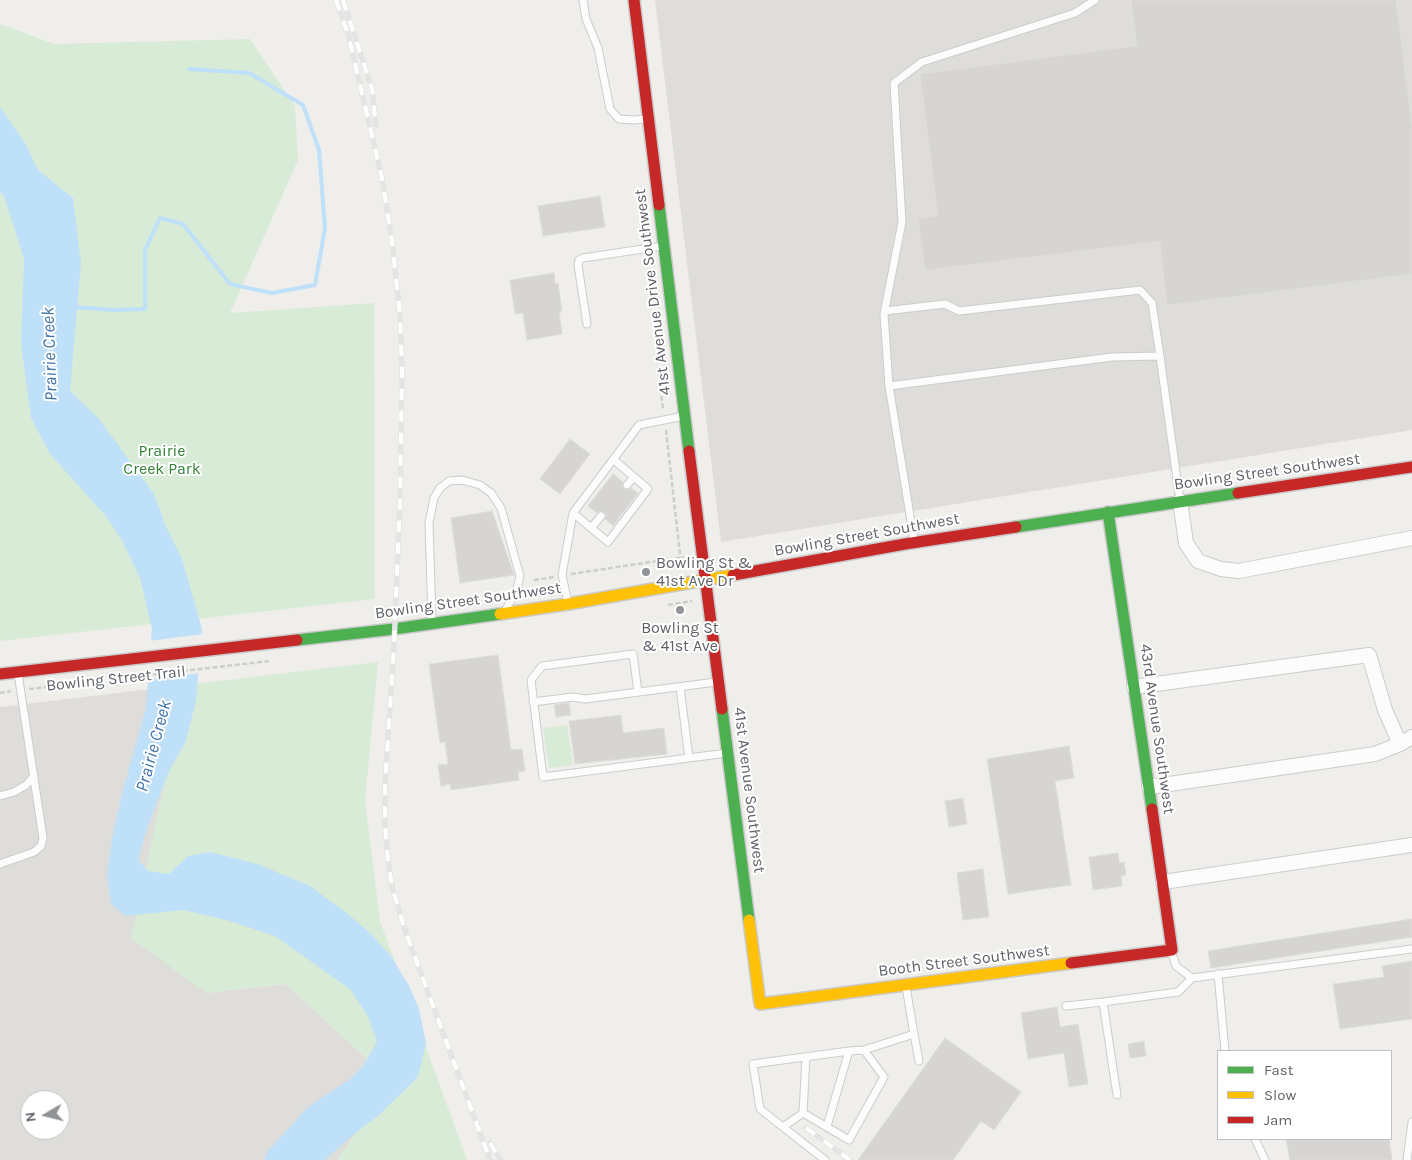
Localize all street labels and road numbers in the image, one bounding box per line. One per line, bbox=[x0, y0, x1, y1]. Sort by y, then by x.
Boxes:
street label: 41st Avenue Drive Southwest bbox=[631, 188, 675, 396]
street label: Bowling Street Southwest bbox=[1173, 449, 1361, 495]
street label: Bowling Street Southwest bbox=[773, 509, 961, 561]
street label: Bowling Street Southwest bbox=[374, 578, 562, 624]
street label: 43rd Avenue Southwest bbox=[1136, 643, 1178, 815]
street label: Bowling Street Trail bbox=[45, 662, 187, 696]
street label: 41st Avenue Southwest bbox=[729, 706, 769, 874]
street label: Booth Street Southwest bbox=[877, 941, 1051, 981]

